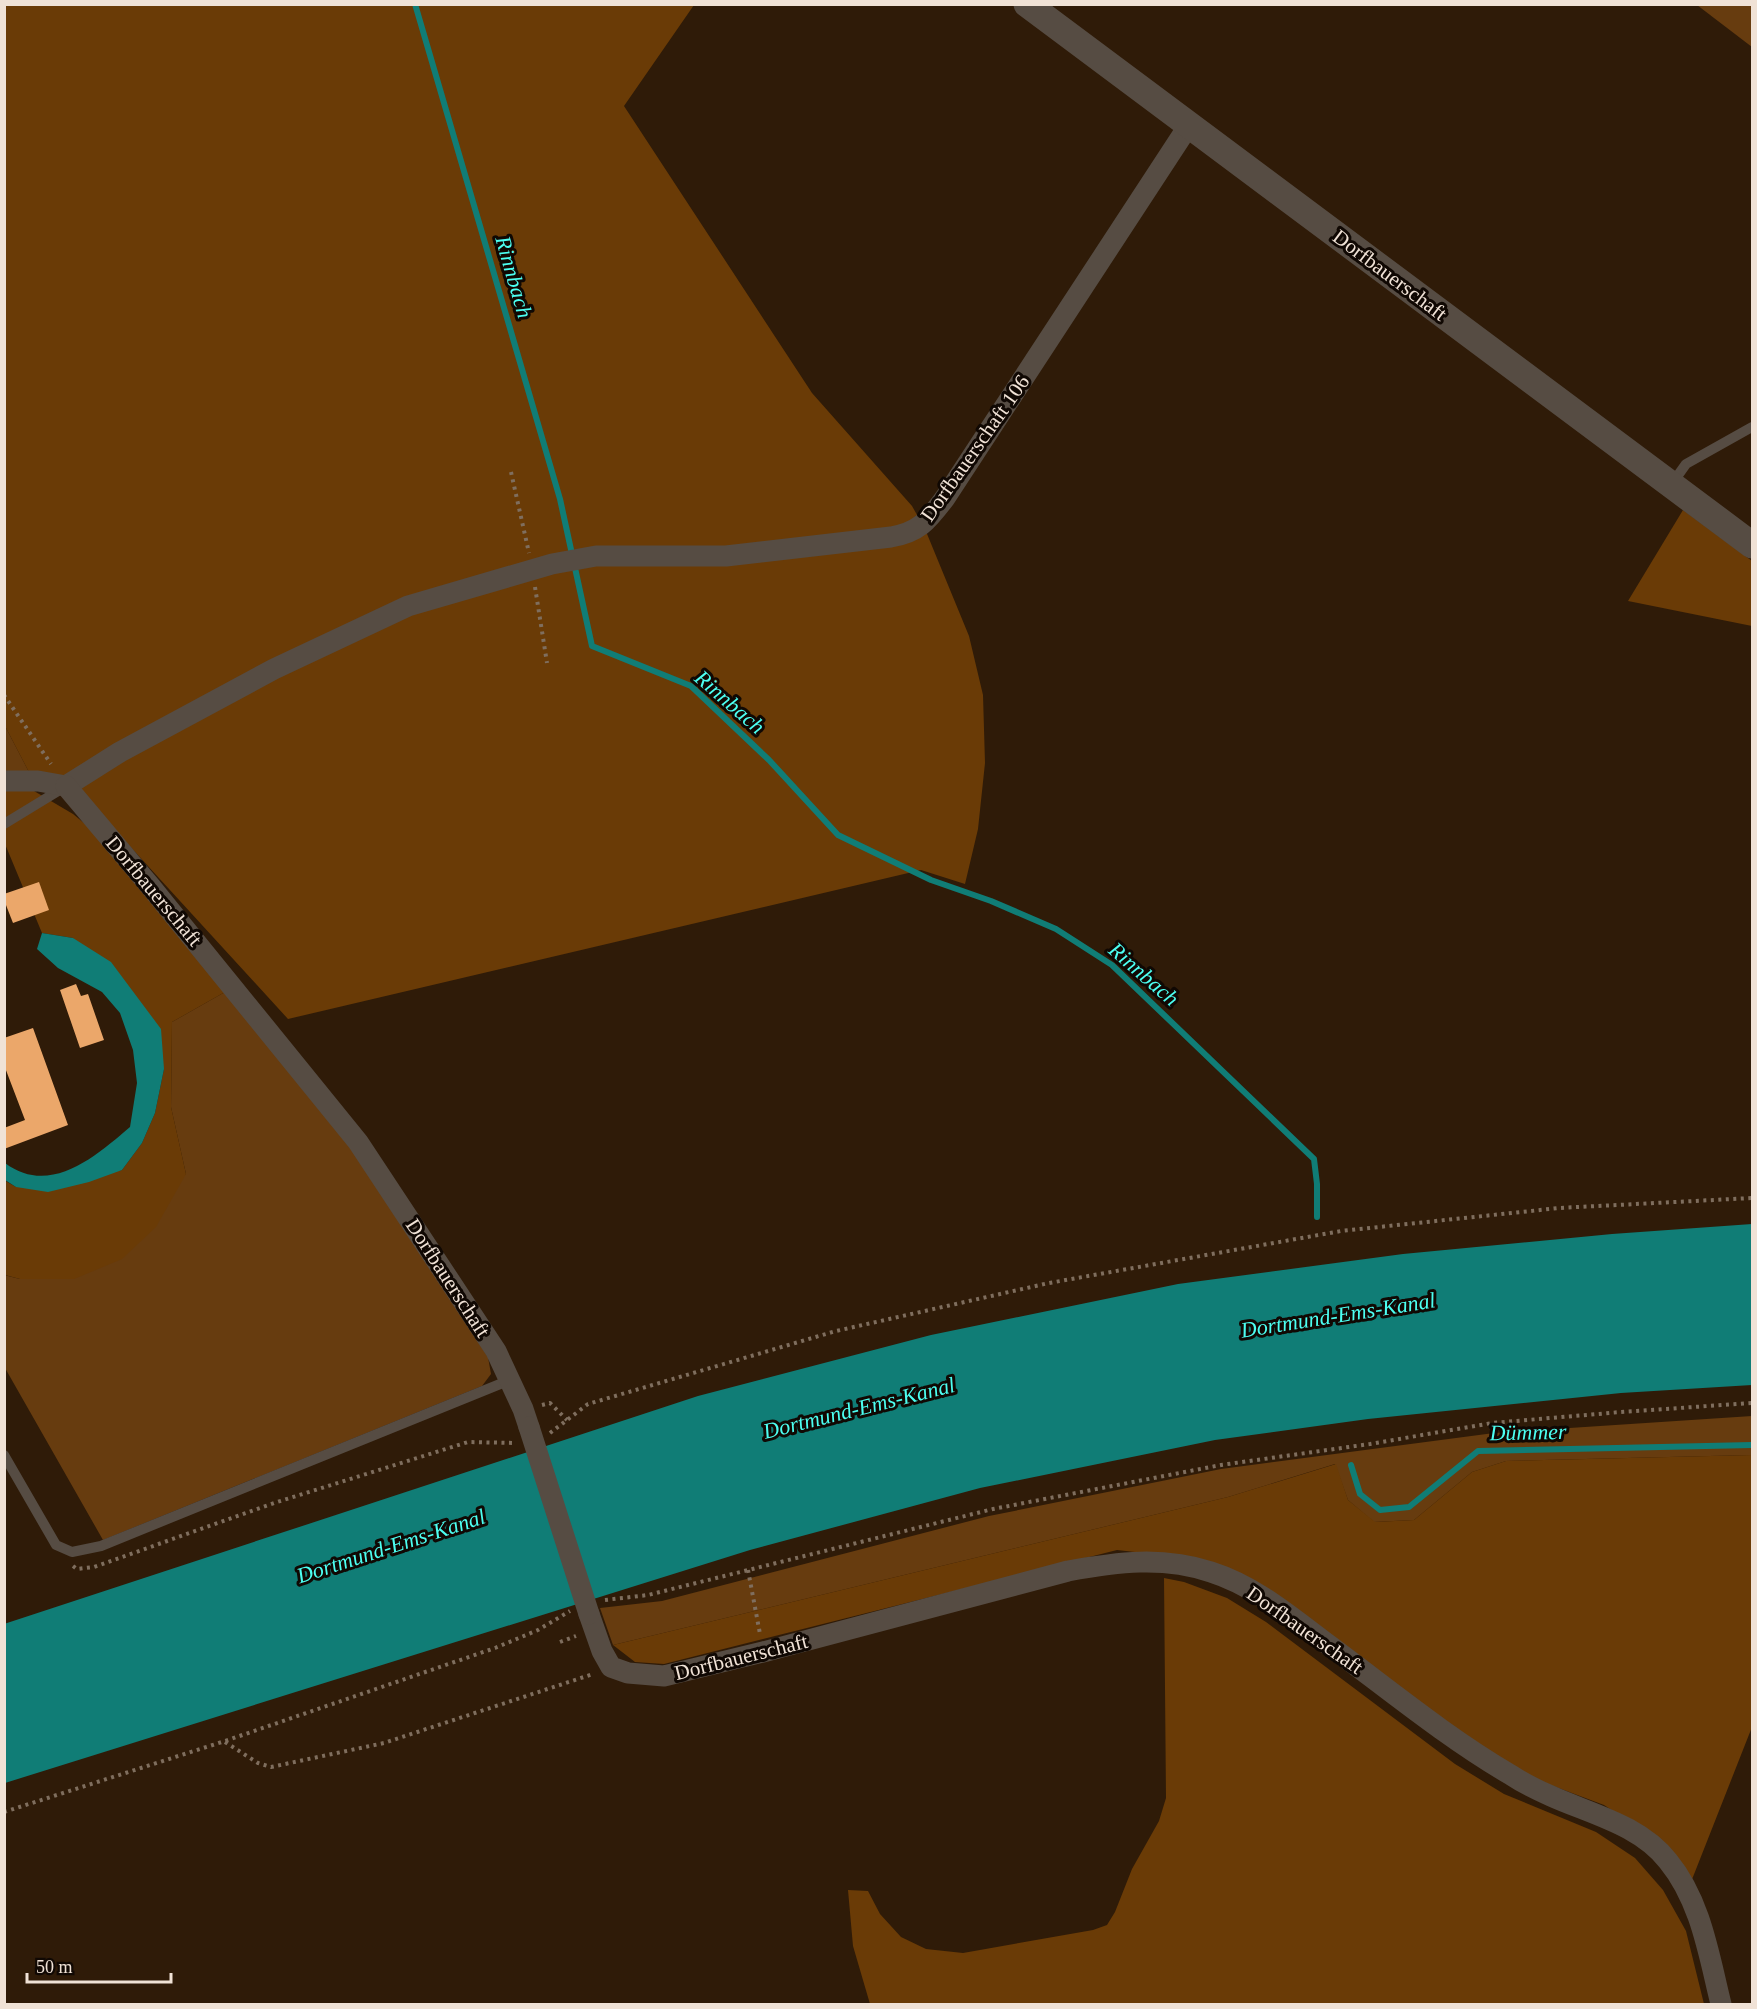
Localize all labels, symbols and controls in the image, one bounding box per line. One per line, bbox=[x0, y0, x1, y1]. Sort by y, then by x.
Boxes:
street label: Dorfbauerschaft bbox=[1328, 224, 1452, 326]
water label: Rinnbach bbox=[490, 232, 538, 321]
street label: Dorfbauerschaft 106 bbox=[916, 370, 1034, 526]
water label: Rinnbach bbox=[689, 664, 770, 739]
street label: Dorfbauerschaft bbox=[101, 831, 207, 951]
water label: Rinnbach bbox=[1103, 936, 1184, 1011]
street label: Dorfbauerschaft bbox=[401, 1214, 495, 1342]
water label: Dortmund-Ems-Kanal bbox=[1238, 1287, 1437, 1343]
water label: Dortmund-Ems-Kanal bbox=[760, 1372, 957, 1444]
water label: Dümmer bbox=[1488, 1419, 1567, 1445]
water label: Dortmund-Ems-Kanal bbox=[293, 1504, 488, 1589]
street label: Dorfbauerschaft bbox=[1242, 1581, 1368, 1679]
street label: Dorfbauerschaft bbox=[672, 1629, 810, 1685]
scale bar bbox=[27, 1946, 171, 1984]
text: 50 m bbox=[36, 1957, 73, 1977]

